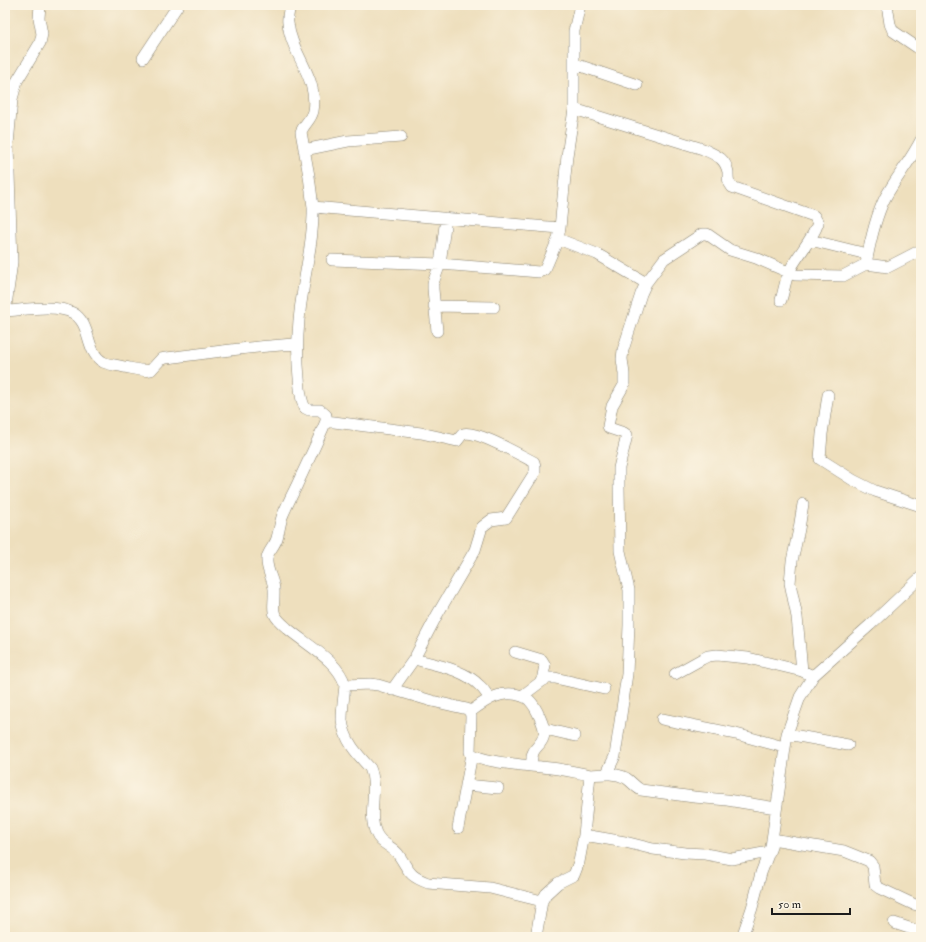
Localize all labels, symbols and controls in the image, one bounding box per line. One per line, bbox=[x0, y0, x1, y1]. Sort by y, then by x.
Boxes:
scale bar bbox=[772, 890, 850, 916]
text: 50 m bbox=[778, 897, 802, 912]

